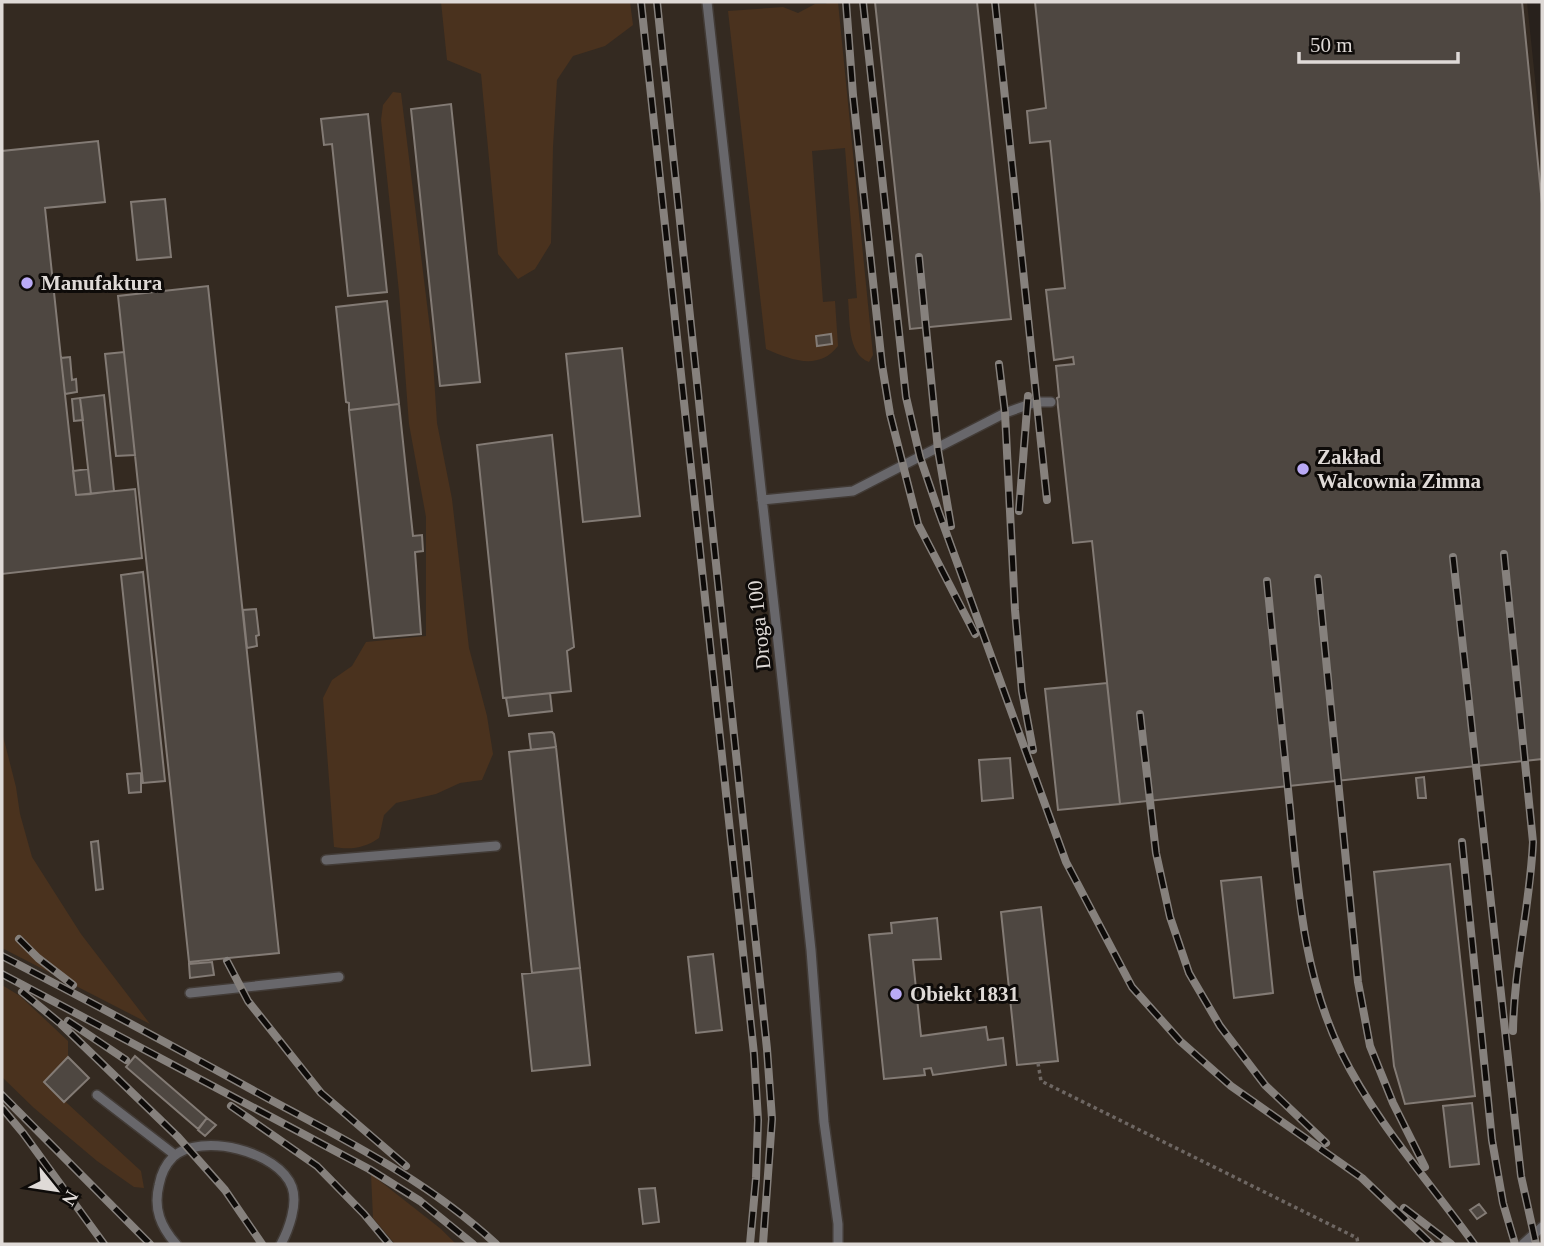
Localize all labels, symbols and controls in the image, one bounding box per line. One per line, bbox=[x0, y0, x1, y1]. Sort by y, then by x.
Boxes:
scale bar bbox=[1299, 21, 1458, 65]
text: 50 m bbox=[1310, 33, 1353, 57]
place label: Manufaktura bbox=[41, 271, 163, 295]
marker: Manufaktura bbox=[19, 275, 35, 291]
place label: Zakład Walcownia Zimna bbox=[1317, 445, 1481, 493]
marker: Zakład Walcownia Zimna bbox=[1295, 461, 1311, 477]
street label: Droga 100 bbox=[742, 579, 776, 671]
place label: Obiekt 1831 bbox=[910, 982, 1019, 1006]
marker: Obiekt 1831 bbox=[888, 986, 904, 1002]
north arrow bbox=[21, 1155, 91, 1225]
text: N bbox=[58, 1187, 83, 1210]

